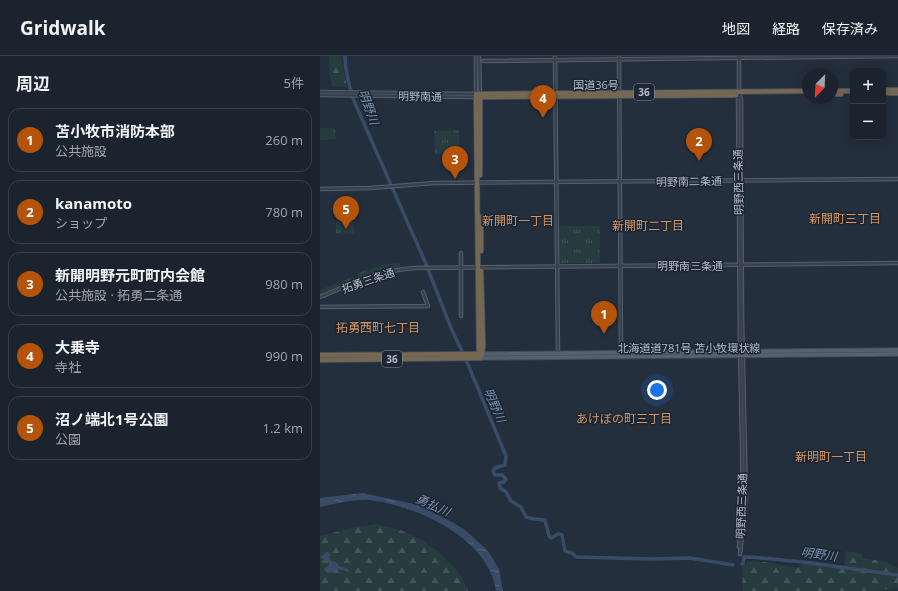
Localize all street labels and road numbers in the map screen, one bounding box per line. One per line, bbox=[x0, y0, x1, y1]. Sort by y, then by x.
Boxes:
street label: 国道36号 bbox=[573, 77, 619, 92]
road number: 36 bbox=[634, 84, 654, 100]
street label: 明野南通 bbox=[398, 88, 442, 104]
street label: 明野西三条通 bbox=[730, 149, 746, 215]
street label: 明野南二条通 bbox=[656, 173, 722, 189]
street label: 明野南三条通 bbox=[657, 258, 723, 273]
street label: 拓勇三条通 bbox=[340, 264, 396, 296]
street label: 北海道道781号 苫小牧環状線 bbox=[618, 340, 760, 355]
road number: 36 bbox=[382, 351, 402, 367]
street label: 明野西三条通 bbox=[732, 473, 750, 539]

